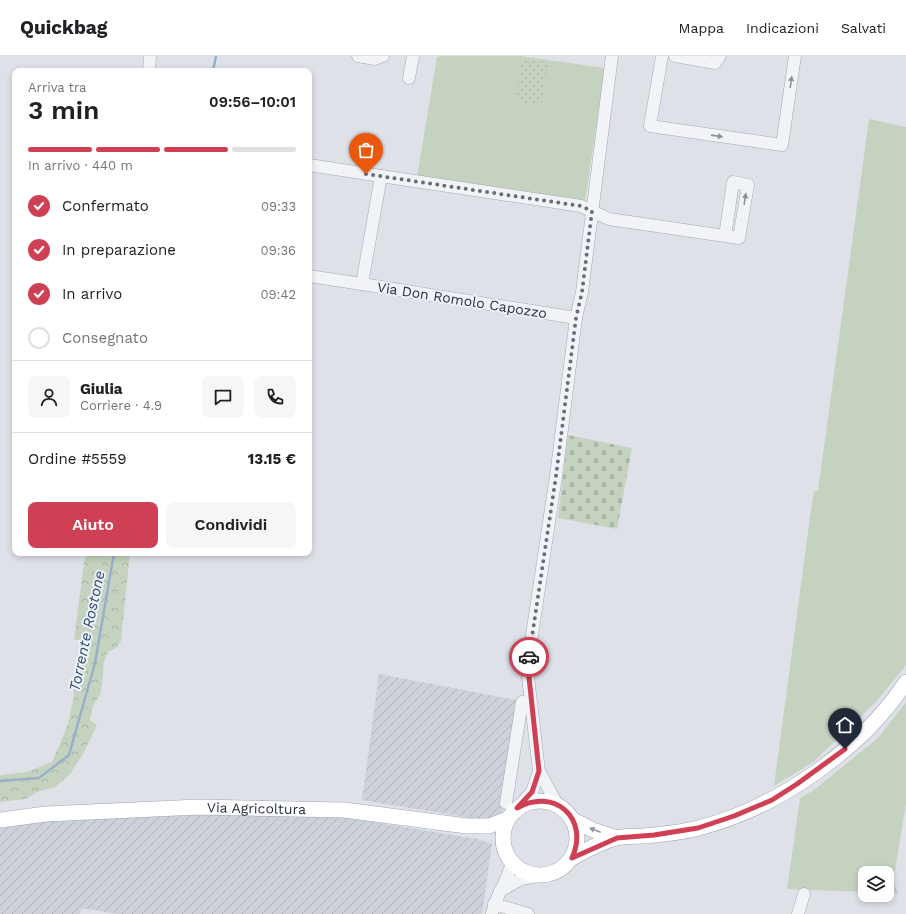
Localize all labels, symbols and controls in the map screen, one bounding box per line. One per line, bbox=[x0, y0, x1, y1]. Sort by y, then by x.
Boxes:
text: Quickbag bbox=[20, 16, 107, 39]
text: Mappa bbox=[679, 20, 724, 36]
text: Indicazioni bbox=[746, 20, 819, 36]
text: Salvati bbox=[841, 20, 886, 36]
one-way arrow bbox=[788, 76, 794, 88]
text: Arriva tra bbox=[28, 80, 86, 95]
text: 09:56–10:01 bbox=[209, 93, 296, 111]
text: 3 min bbox=[28, 95, 99, 125]
pin bbox=[349, 133, 383, 174]
one-way arrow bbox=[710, 133, 723, 139]
icon: bag bbox=[355, 139, 377, 161]
text: In arrivo · 440 m bbox=[28, 158, 133, 173]
one-way arrow bbox=[742, 193, 748, 205]
icon: check bbox=[28, 195, 50, 217]
text: Confermato bbox=[62, 197, 149, 215]
text: 09:33 bbox=[261, 199, 296, 214]
icon: check bbox=[28, 239, 50, 261]
text: In preparazione bbox=[62, 241, 176, 259]
text: 09:36 bbox=[261, 243, 296, 258]
street label: Via Don Romolo Capozzo bbox=[376, 279, 548, 321]
icon: check bbox=[28, 283, 50, 305]
text: In arrivo bbox=[62, 285, 122, 303]
text: 09:42 bbox=[261, 287, 296, 302]
text: Consegnato bbox=[62, 329, 148, 347]
button: person bbox=[28, 376, 70, 418]
button: chat bbox=[202, 376, 244, 418]
button: phone bbox=[254, 376, 296, 418]
text: Giulia bbox=[80, 380, 122, 398]
text: Corriere · 4.9 bbox=[80, 398, 162, 413]
text: Ordine #5559 bbox=[28, 450, 127, 468]
text: 13.15 € bbox=[248, 450, 296, 468]
button: Aiuto bbox=[28, 502, 158, 548]
button: Condividi bbox=[166, 502, 296, 548]
water label: Torrente Rostone bbox=[65, 569, 109, 693]
courier bbox=[509, 637, 549, 677]
icon: car bbox=[518, 646, 540, 668]
pin bbox=[828, 708, 862, 749]
icon: home bbox=[834, 714, 856, 736]
street label: Via Agricoltura bbox=[207, 799, 306, 817]
one-way arrow bbox=[589, 827, 601, 833]
map controls bbox=[858, 866, 894, 902]
button: layers bbox=[858, 866, 894, 902]

